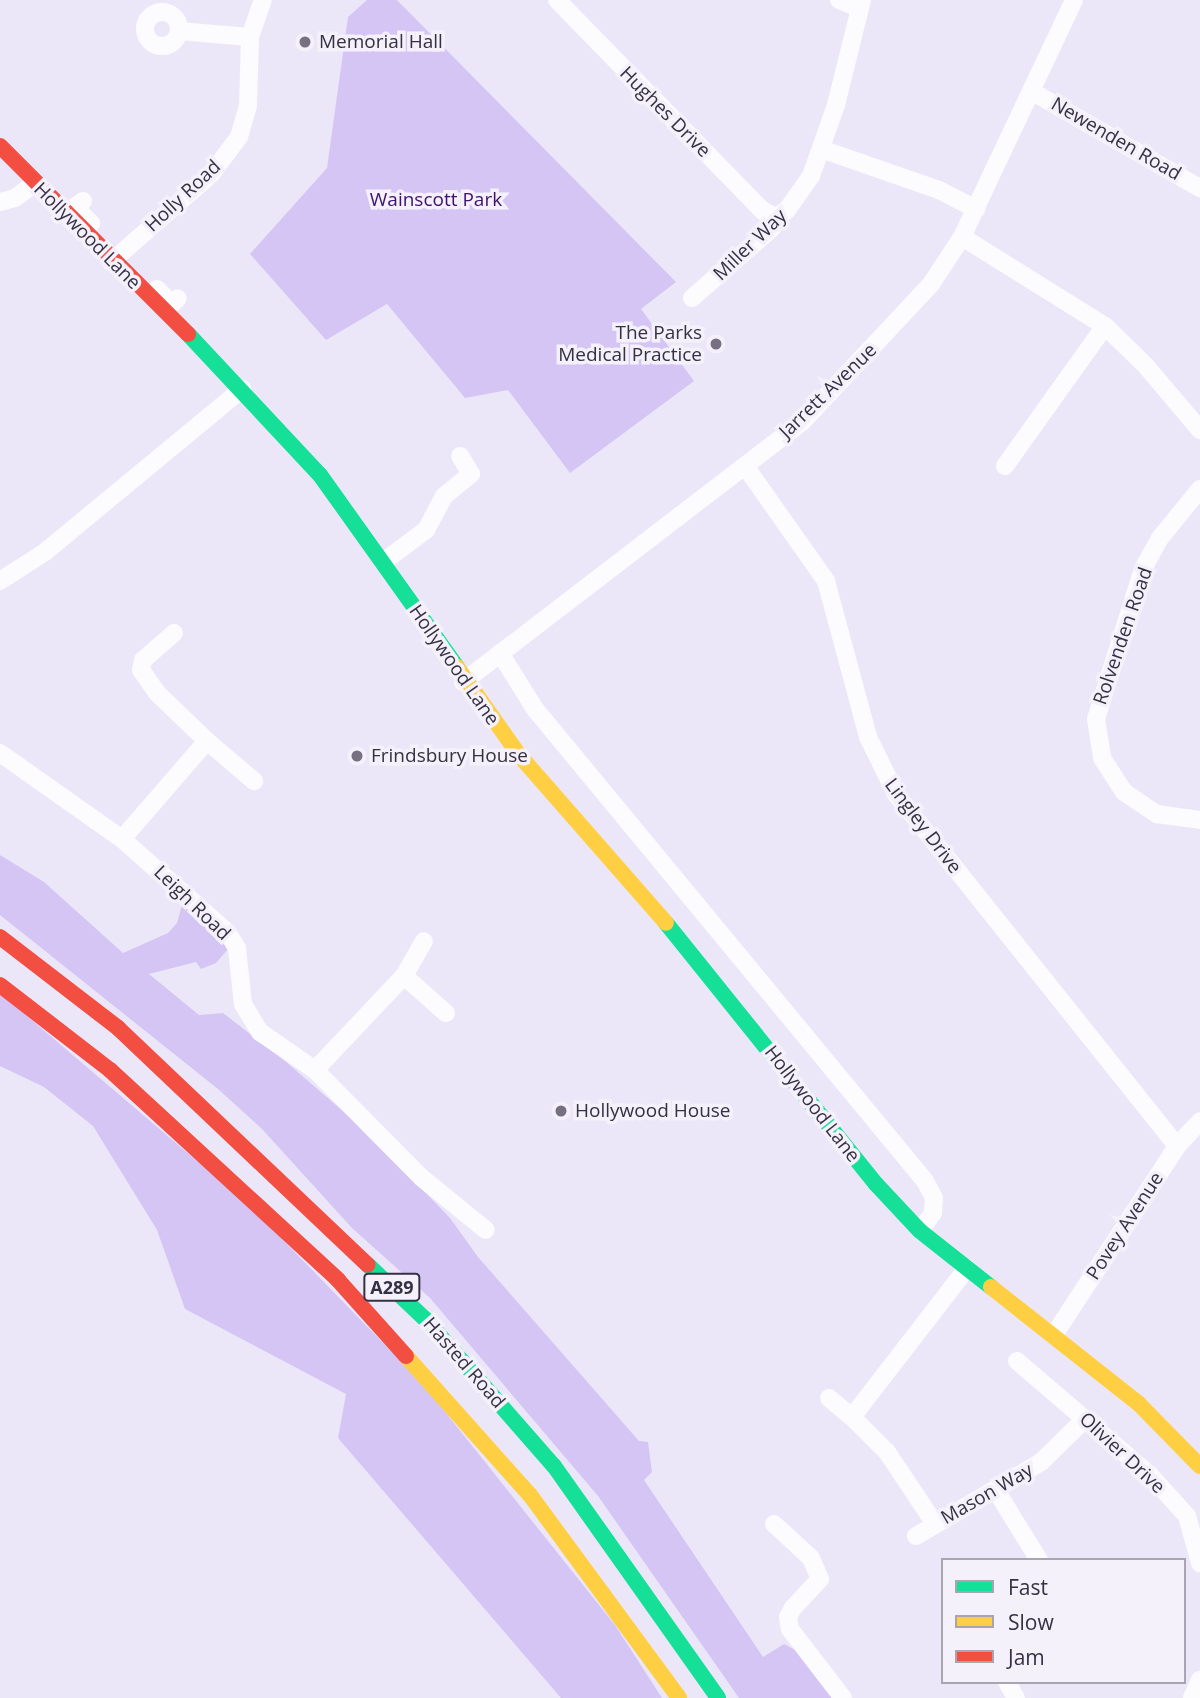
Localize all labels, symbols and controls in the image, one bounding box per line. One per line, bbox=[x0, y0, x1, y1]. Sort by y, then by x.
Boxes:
place label: Memorial Hall bbox=[319, 31, 443, 53]
marker: Memorial Hall bbox=[297, 34, 313, 50]
street label: Hughes Drive bbox=[615, 62, 715, 162]
street label: Newenden Road bbox=[1047, 93, 1185, 185]
street label: Holly Road bbox=[141, 155, 225, 237]
street label: Hollywood Lane bbox=[29, 178, 145, 294]
park label: Wainscott Park bbox=[370, 189, 502, 211]
street label: Miller Way bbox=[709, 205, 791, 285]
place label: The Parks Medical Practice bbox=[558, 322, 702, 366]
marker: The Parks Medical Practice bbox=[708, 336, 724, 352]
street label: Jarrett Avenue bbox=[775, 339, 881, 443]
street label: Rolvenden Road bbox=[1089, 564, 1157, 708]
street label: Hollywood Lane bbox=[404, 601, 504, 729]
place label: Frindsbury House bbox=[371, 745, 528, 767]
marker: Frindsbury House bbox=[349, 748, 365, 764]
street label: Lingley Drive bbox=[880, 774, 966, 878]
street label: Leigh Road bbox=[149, 861, 235, 945]
street label: Hollywood Lane bbox=[759, 1041, 865, 1167]
place label: Hollywood House bbox=[575, 1100, 731, 1122]
marker: Hollywood House bbox=[553, 1103, 569, 1119]
street label: Povey Avenue bbox=[1082, 1168, 1168, 1284]
road number: A289 bbox=[362, 1272, 422, 1302]
street label: Hasted Road bbox=[418, 1313, 510, 1413]
street label: Olivier Drive bbox=[1075, 1408, 1169, 1498]
street label: Mason Way bbox=[937, 1459, 1037, 1529]
legend bbox=[941, 1558, 1186, 1684]
text: Fast bbox=[1008, 1573, 1048, 1601]
text: Slow bbox=[1008, 1608, 1054, 1636]
text: Jam bbox=[1008, 1643, 1045, 1671]

